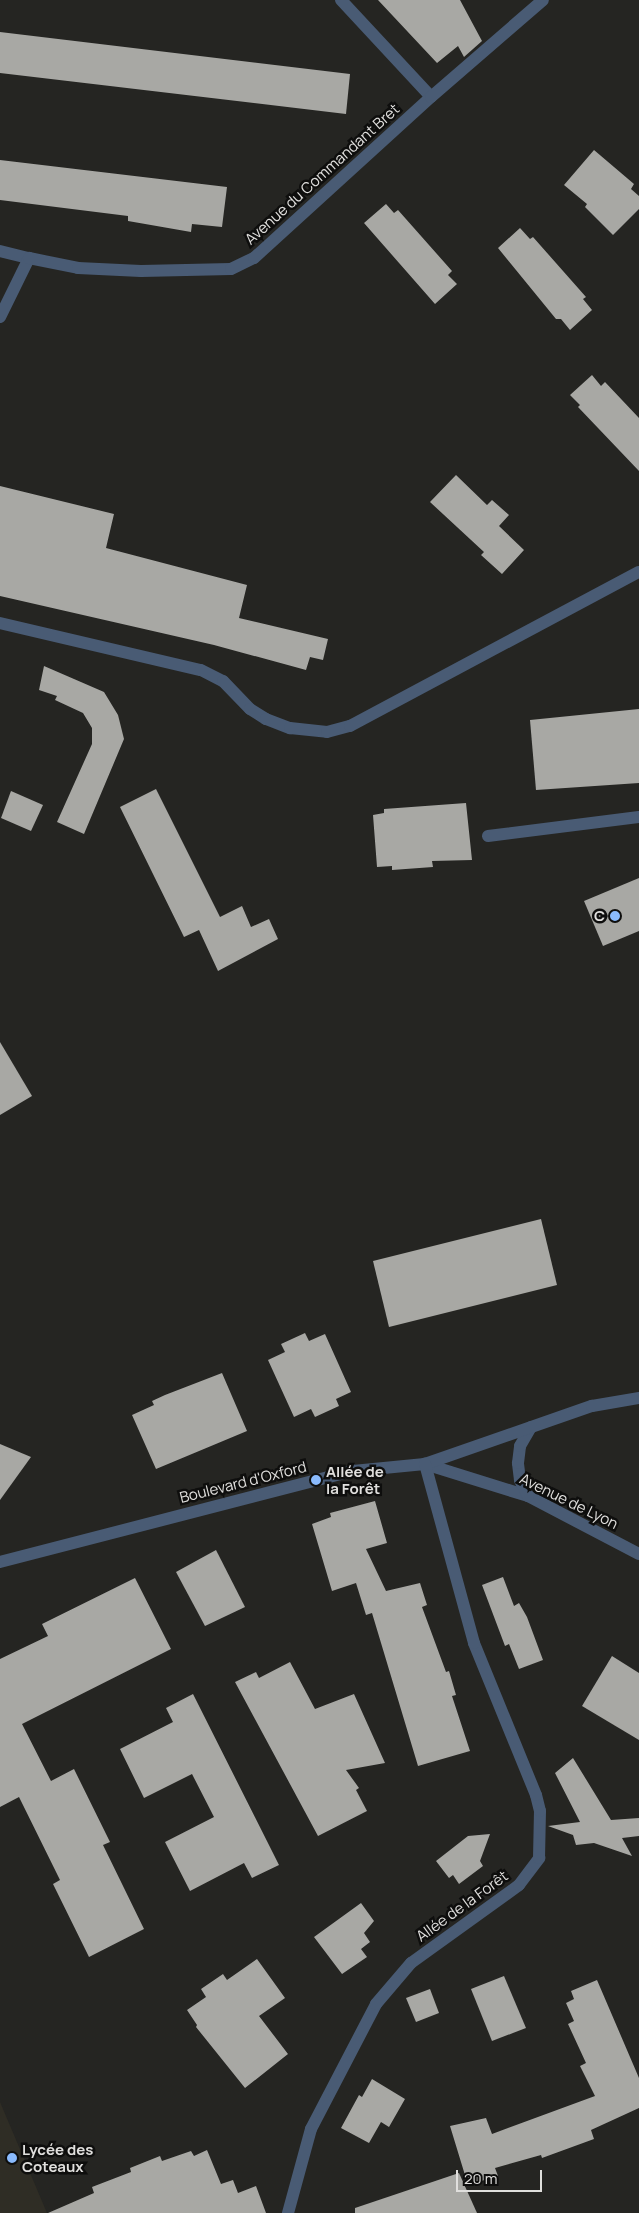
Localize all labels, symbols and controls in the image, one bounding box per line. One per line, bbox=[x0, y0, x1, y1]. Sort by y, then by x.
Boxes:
street label: Avenue du Commandant Bret bbox=[241, 100, 403, 248]
place label: C bbox=[594, 907, 605, 925]
marker: C bbox=[609, 910, 621, 922]
street label: Boulevard d'Oxford bbox=[178, 1458, 308, 1506]
place label: Allée de la Forêt bbox=[326, 1462, 384, 1497]
street label: Avenue de Lyon bbox=[517, 1469, 621, 1533]
marker: Allée de la Forêt bbox=[310, 1474, 322, 1486]
street label: Allée de la Forêt bbox=[413, 1867, 511, 1945]
place label: Lycée des Coteaux bbox=[22, 2140, 93, 2175]
marker: Lycée des Coteaux bbox=[6, 2152, 18, 2164]
scale bar bbox=[459, 2160, 545, 2192]
text: 20 m bbox=[464, 2168, 497, 2189]

